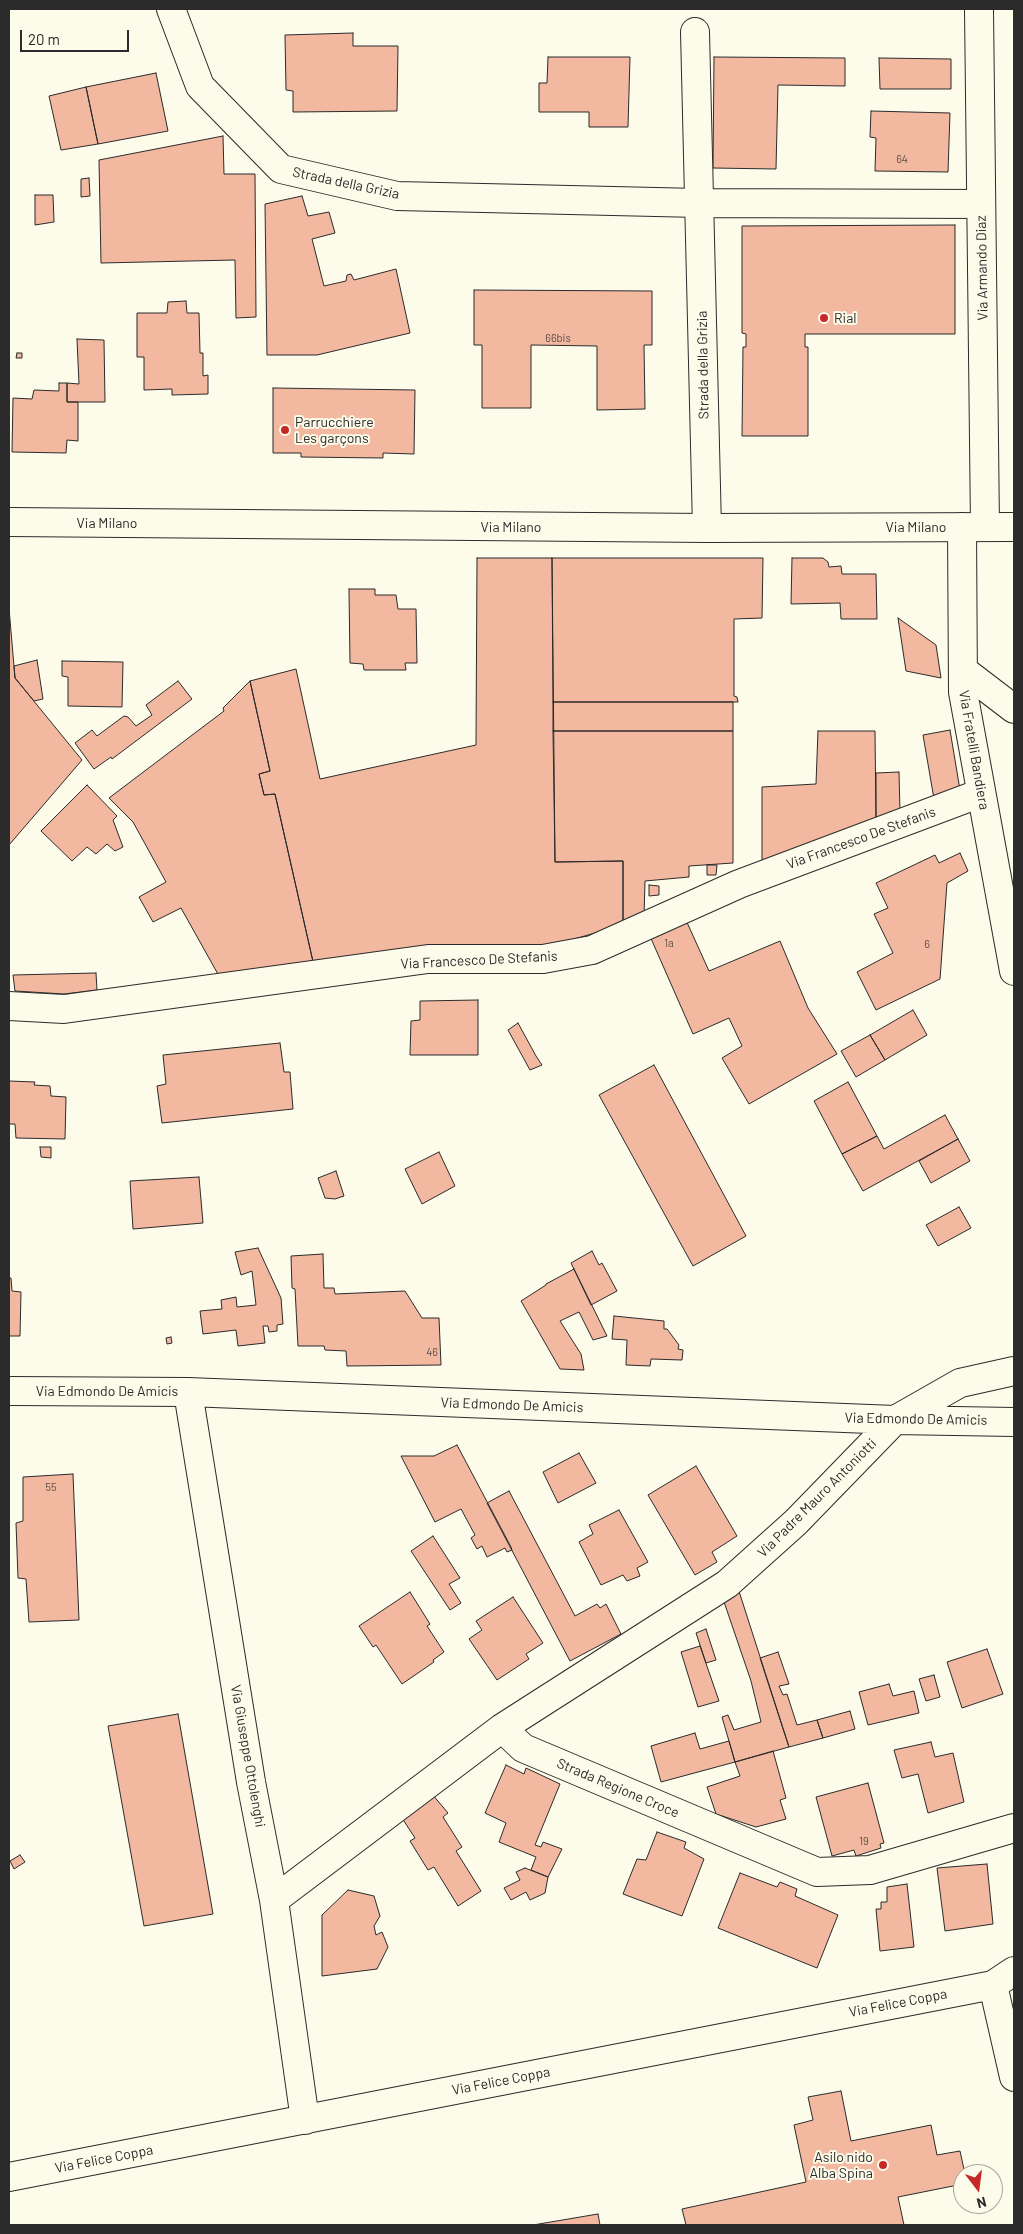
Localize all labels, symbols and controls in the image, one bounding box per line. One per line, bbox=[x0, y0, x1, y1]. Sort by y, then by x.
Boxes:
scale bar bbox=[22, 20, 131, 52]
text: 20 m bbox=[28, 30, 60, 48]
house number: 64 bbox=[896, 152, 908, 166]
street label: Strada della Grizia bbox=[291, 163, 401, 203]
street label: Via Armando Diaz bbox=[973, 215, 991, 321]
street label: Strada della Grizia bbox=[694, 310, 712, 420]
place label: Rial bbox=[834, 310, 857, 326]
marker: Rial bbox=[818, 312, 830, 324]
house number: 66bis bbox=[545, 331, 571, 345]
place label: Parrucchiere Les garçons bbox=[295, 414, 374, 447]
marker: Parrucchiere Les garçons bbox=[279, 424, 291, 436]
street label: Via Milano bbox=[77, 515, 137, 531]
street label: Via Milano bbox=[481, 519, 541, 535]
street label: Via Milano bbox=[886, 519, 946, 535]
street label: Via Fratelli Bandiera bbox=[955, 689, 993, 811]
street label: Via Francesco De Stefanis bbox=[784, 803, 938, 873]
house number: 1a bbox=[664, 936, 674, 950]
house number: 6 bbox=[924, 937, 930, 951]
street label: Via Francesco De Stefanis bbox=[400, 947, 558, 973]
house number: 46 bbox=[426, 1345, 438, 1359]
street label: Via Edmondo De Amicis bbox=[36, 1383, 178, 1399]
street label: Via Edmondo De Amicis bbox=[440, 1394, 584, 1416]
street label: Via Edmondo De Amicis bbox=[845, 1409, 987, 1429]
street label: Via Padre Mauro Antoniotti bbox=[754, 1435, 880, 1561]
house number: 55 bbox=[45, 1480, 57, 1494]
street label: Via Giuseppe Ottolenghi bbox=[227, 1683, 269, 1829]
street label: Strada Regione Croce bbox=[554, 1755, 682, 1821]
house number: 19 bbox=[859, 1834, 869, 1848]
street label: Via Felice Coppa bbox=[847, 1985, 949, 2021]
street label: Via Felice Coppa bbox=[450, 2063, 552, 2099]
street label: Via Felice Coppa bbox=[53, 2141, 155, 2177]
place label: Asilo nido Alba Spina bbox=[809, 2149, 873, 2182]
marker: Asilo nido Alba Spina bbox=[877, 2159, 889, 2171]
north arrow bbox=[953, 2164, 1003, 2214]
text: N bbox=[975, 2194, 988, 2212]

